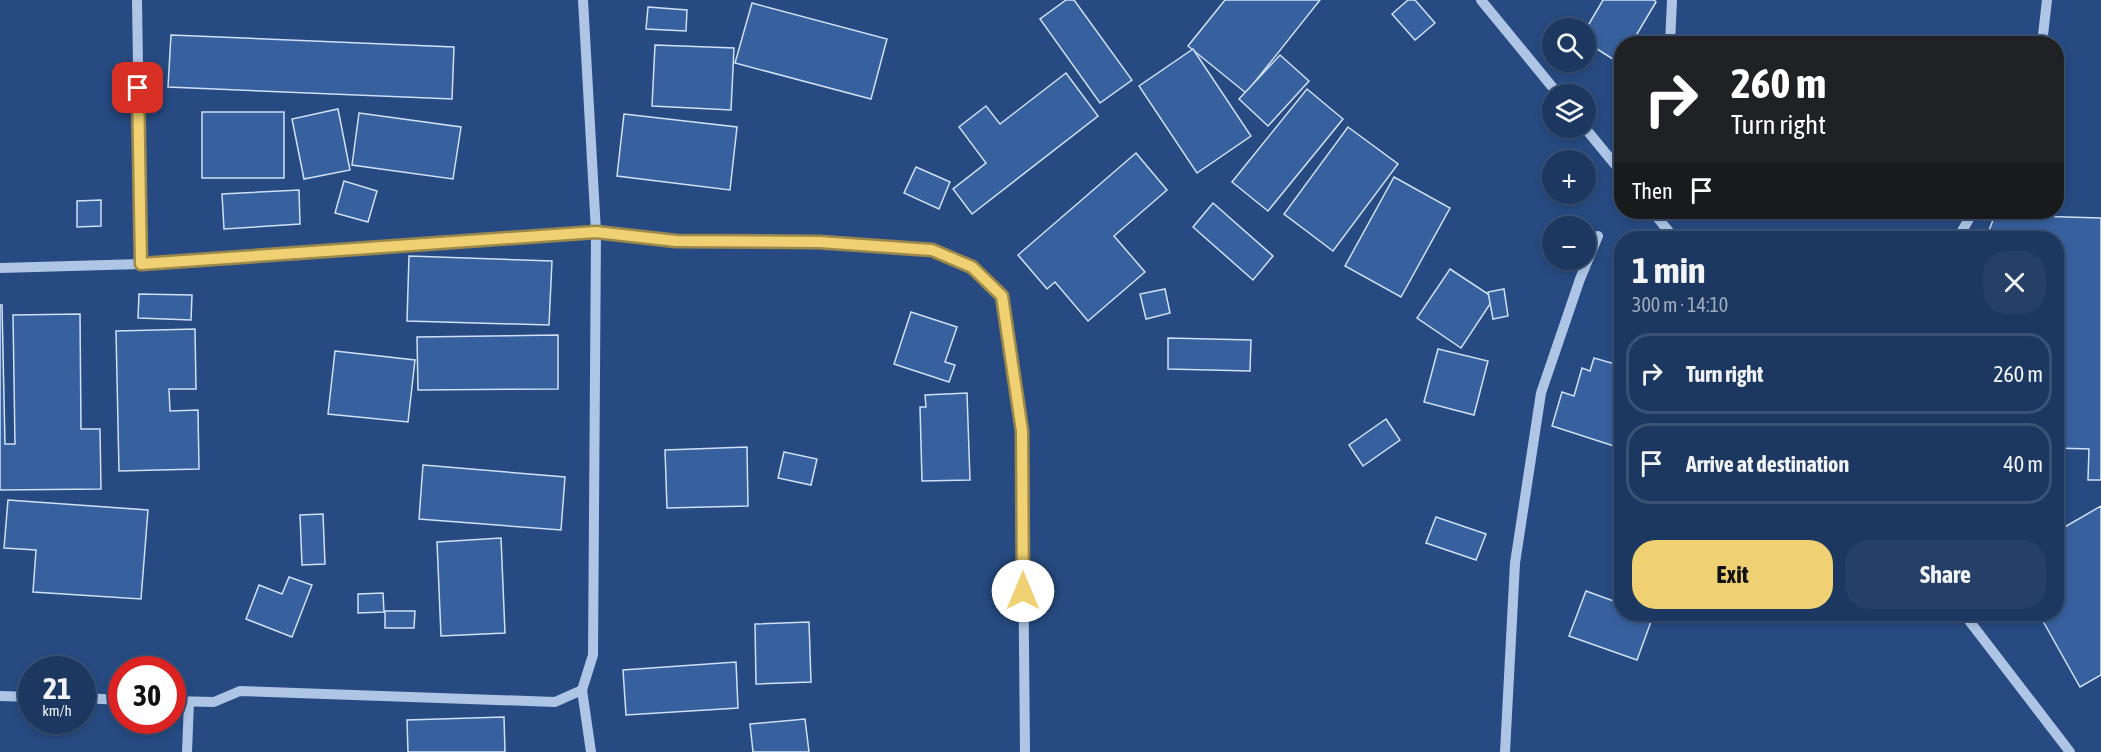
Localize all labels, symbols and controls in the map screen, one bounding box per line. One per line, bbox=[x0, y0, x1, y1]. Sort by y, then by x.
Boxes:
map controls bbox=[1542, 18, 1596, 270]
button: search bbox=[1542, 18, 1596, 72]
text: 260 m bbox=[1731, 59, 1826, 107]
icon: right bbox=[1632, 60, 1710, 138]
pin bbox=[112, 62, 163, 113]
icon: arrive bbox=[121, 71, 154, 104]
button: layers bbox=[1542, 84, 1596, 138]
text: Turn right bbox=[1731, 109, 1826, 140]
button: + bbox=[1542, 150, 1596, 204]
icon: arrive bbox=[1685, 174, 1718, 207]
text: Then bbox=[1632, 178, 1673, 204]
button: − bbox=[1542, 216, 1596, 270]
text: 1 min bbox=[1632, 249, 1706, 291]
button: close bbox=[1983, 251, 2046, 314]
text: 300 m · 14:10 bbox=[1632, 293, 1728, 316]
icon: right bbox=[1635, 357, 1668, 390]
text: Turn right bbox=[1686, 361, 1763, 387]
text: 260 m bbox=[1993, 361, 2043, 387]
icon: arrive bbox=[1635, 447, 1668, 480]
text: Arrive at destination bbox=[1686, 451, 1849, 477]
text: 40 m bbox=[2003, 451, 2043, 477]
button: Exit bbox=[1632, 540, 1833, 609]
button: Share bbox=[1845, 540, 2046, 609]
position arrow bbox=[991, 559, 1055, 623]
speed limit sign: 30 bbox=[108, 656, 186, 734]
text: 21 bbox=[43, 671, 71, 705]
text: km/h bbox=[42, 702, 72, 719]

